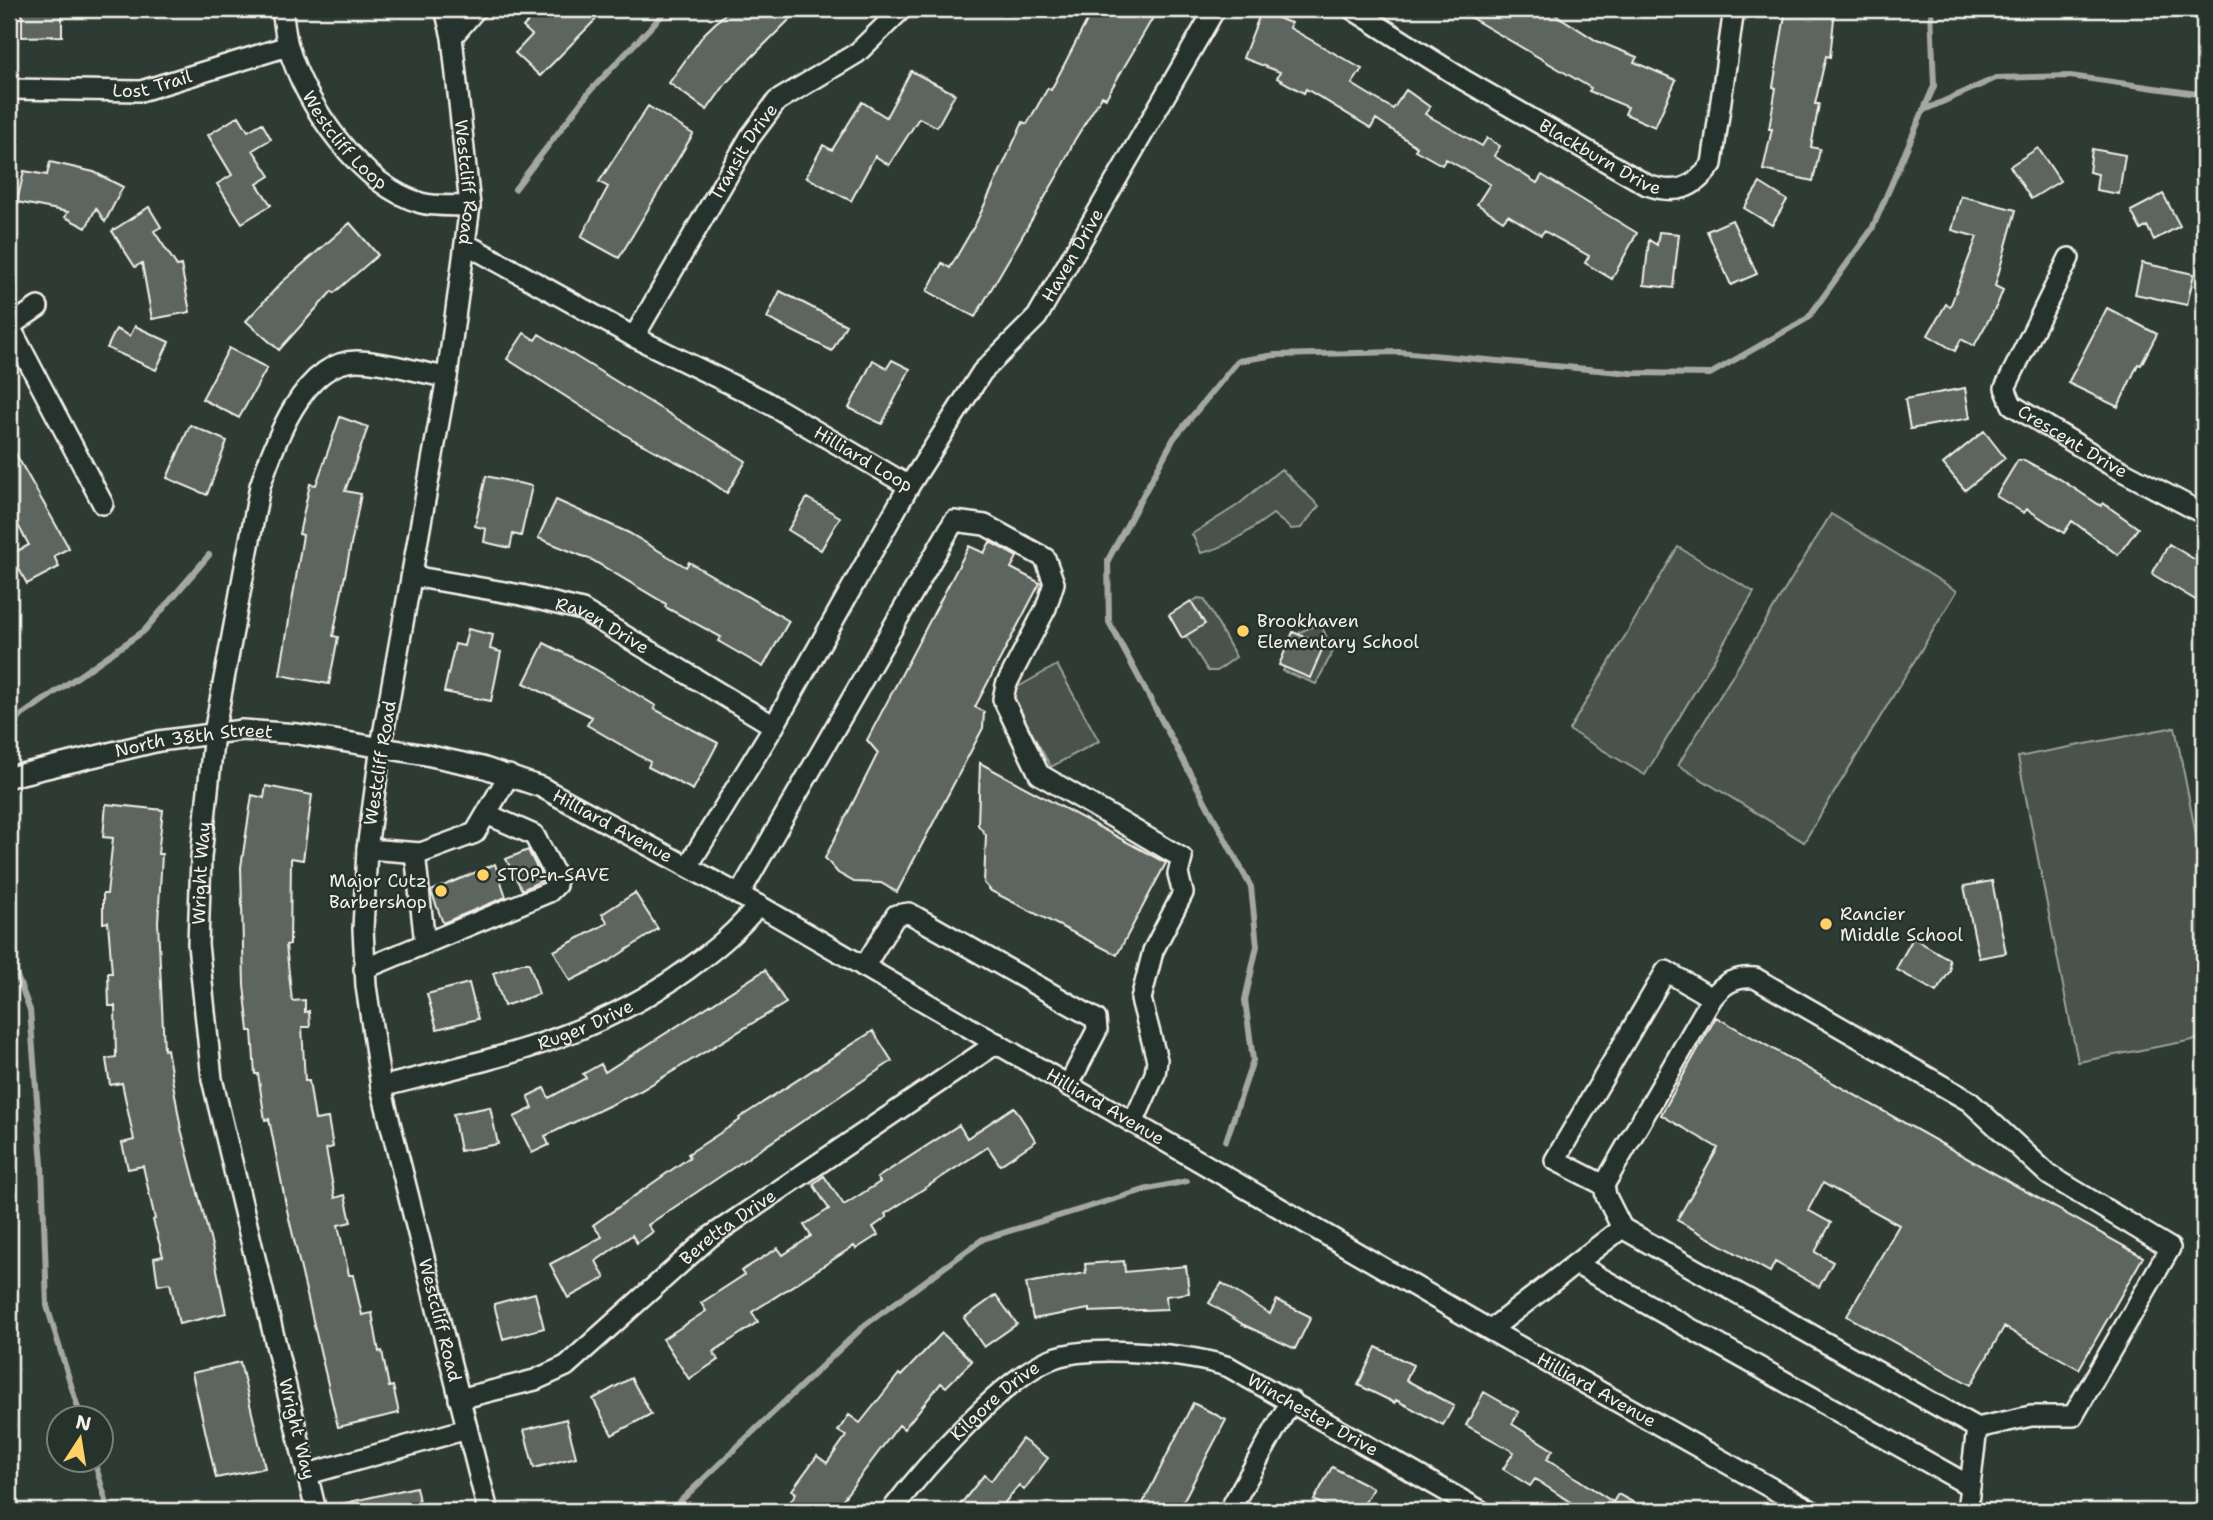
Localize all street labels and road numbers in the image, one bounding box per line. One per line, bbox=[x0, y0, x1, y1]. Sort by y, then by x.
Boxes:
street label: Lost Trail bbox=[112, 64, 195, 103]
street label: Westcliff Loop bbox=[297, 87, 392, 195]
street label: Transit Drive bbox=[704, 99, 783, 205]
street label: Blackburn Drive bbox=[1534, 113, 1663, 200]
street label: Westcliff Road bbox=[449, 118, 483, 246]
street label: Haven Drive bbox=[1036, 204, 1109, 307]
street label: Crescent Drive bbox=[2013, 399, 2132, 484]
street label: Hilliard Loop bbox=[809, 421, 917, 498]
street label: Raven Drive bbox=[553, 592, 653, 660]
street label: Westcliff Road bbox=[358, 699, 402, 827]
street label: North 38th Street bbox=[112, 718, 274, 763]
street label: Hilliard Avenue bbox=[548, 784, 677, 868]
street label: Wright Way bbox=[187, 820, 217, 925]
street label: Ruger Drive bbox=[534, 994, 638, 1056]
street label: Hilliard Avenue bbox=[1042, 1063, 1169, 1150]
street label: Beretta Drive bbox=[675, 1184, 781, 1271]
street label: Westcliff Road bbox=[413, 1256, 467, 1384]
street label: Hilliard Avenue bbox=[1533, 1347, 1660, 1433]
street label: Kilgore Drive bbox=[945, 1355, 1044, 1446]
street label: Winchester Drive bbox=[1243, 1368, 1383, 1462]
street label: Wright Way bbox=[273, 1376, 321, 1482]

